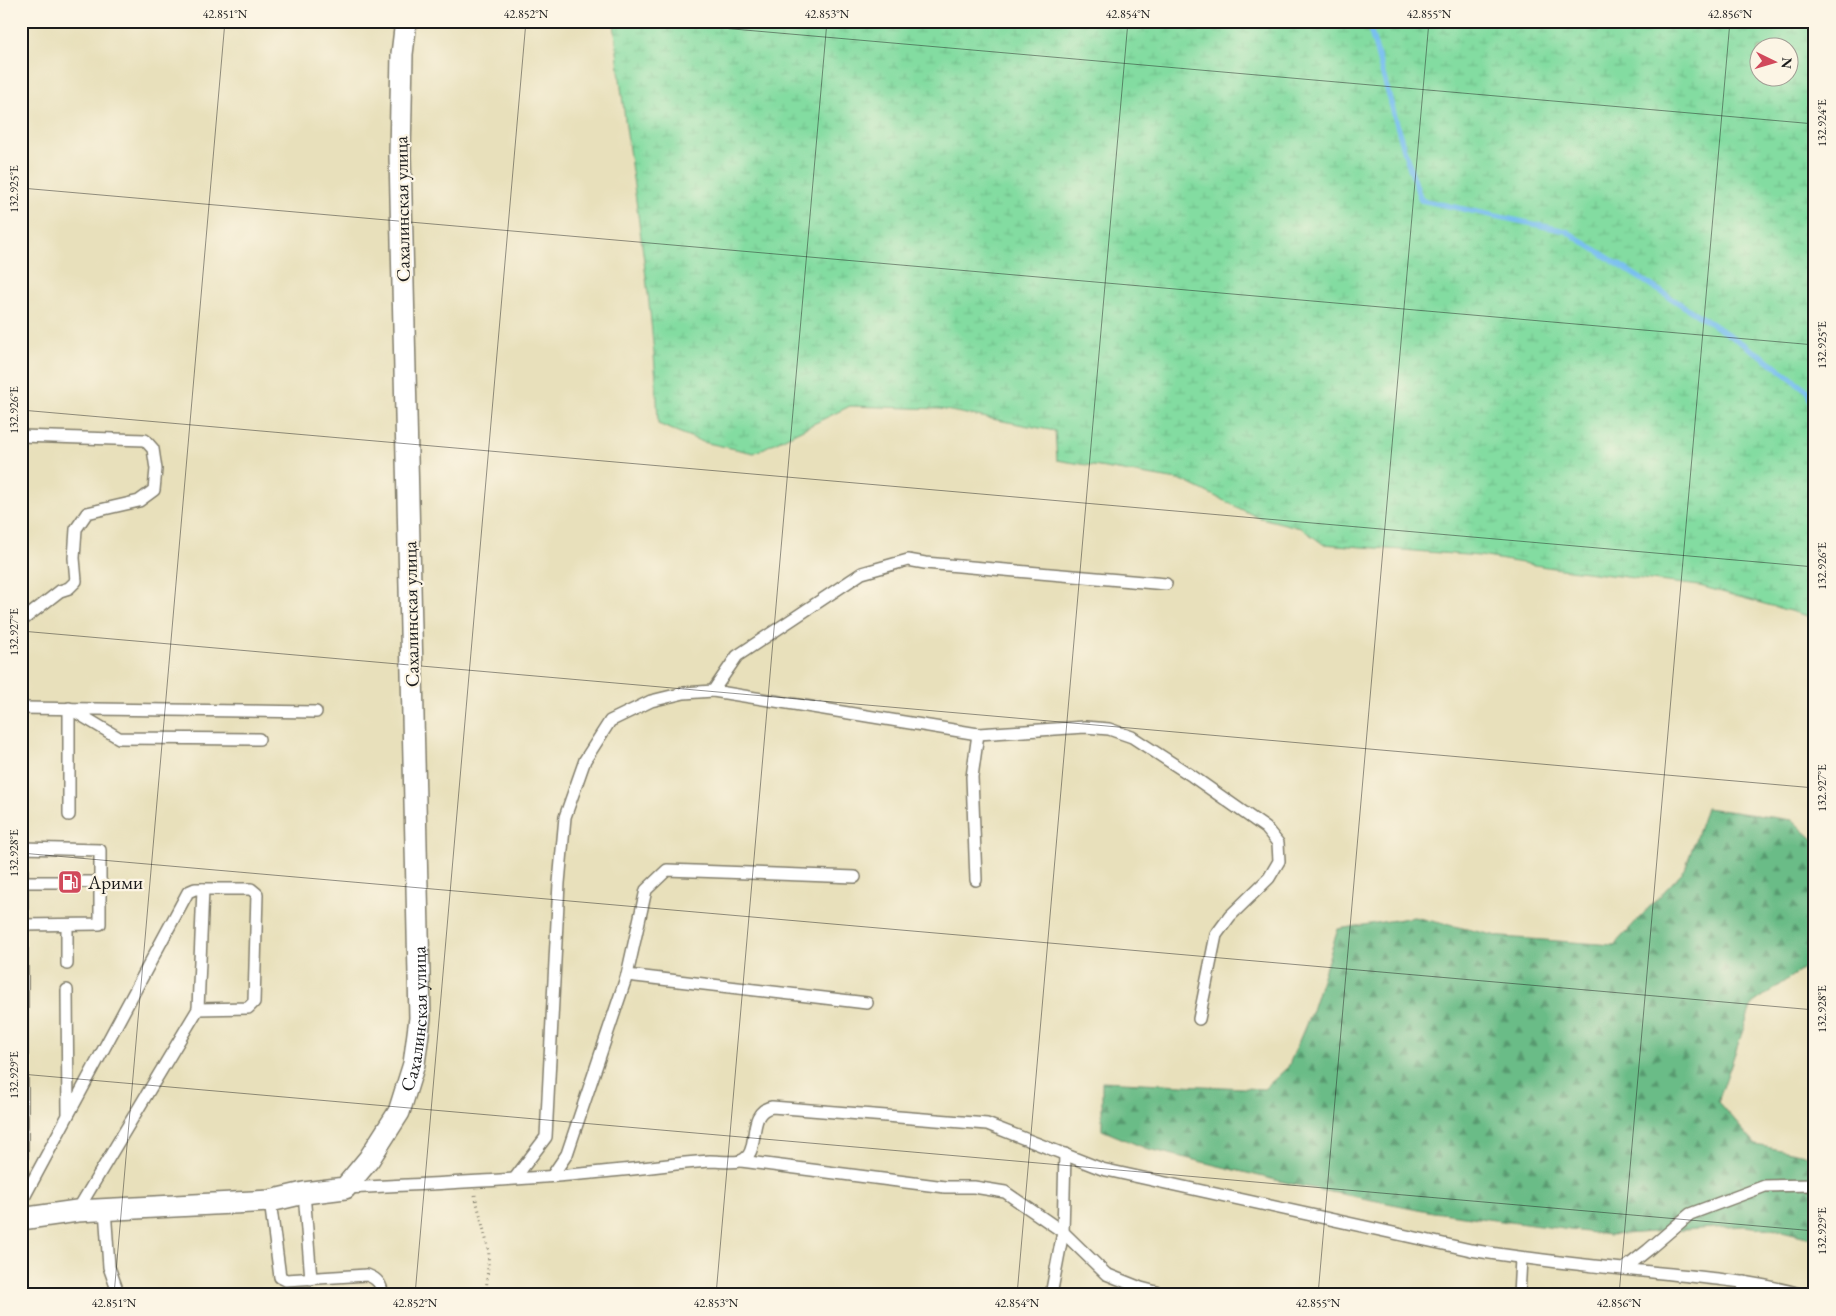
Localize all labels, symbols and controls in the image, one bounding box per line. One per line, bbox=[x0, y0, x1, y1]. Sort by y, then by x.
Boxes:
text: 42.851°N bbox=[203, 6, 248, 22]
text: 42.852°N bbox=[504, 6, 549, 22]
text: 42.853°N bbox=[805, 6, 850, 22]
text: 42.854°N bbox=[1106, 6, 1151, 22]
text: 42.855°N bbox=[1407, 6, 1452, 22]
text: 42.856°N bbox=[1708, 6, 1753, 22]
north arrow bbox=[1748, 38, 1798, 88]
text: N bbox=[1777, 57, 1796, 70]
text: 132.924°E bbox=[1814, 99, 1830, 147]
street label: Сахалинская улица bbox=[388, 135, 416, 282]
text: 132.925°E bbox=[6, 165, 22, 213]
text: 132.925°E bbox=[1814, 321, 1830, 369]
text: 132.926°E bbox=[6, 386, 22, 434]
street label: Сахалинская улица bbox=[397, 540, 425, 687]
text: 132.926°E bbox=[1814, 542, 1830, 590]
text: 132.927°E bbox=[6, 608, 22, 656]
text: 132.927°E bbox=[1814, 764, 1830, 812]
text: 132.928°E bbox=[6, 829, 22, 877]
fuel station icon: Арими bbox=[57, 869, 83, 895]
place label: Арими bbox=[87, 870, 143, 895]
street label: Сахалинская улица bbox=[394, 945, 433, 1094]
text: 132.928°E bbox=[1814, 985, 1830, 1033]
text: 132.929°E bbox=[6, 1051, 22, 1099]
text: 132.929°E bbox=[1814, 1207, 1830, 1255]
text: 42.851°N bbox=[92, 1295, 137, 1311]
text: 42.852°N bbox=[393, 1295, 438, 1311]
text: 42.853°N bbox=[694, 1295, 739, 1311]
text: 42.854°N bbox=[995, 1295, 1040, 1311]
text: 42.855°N bbox=[1296, 1295, 1341, 1311]
text: 42.856°N bbox=[1597, 1295, 1642, 1311]

